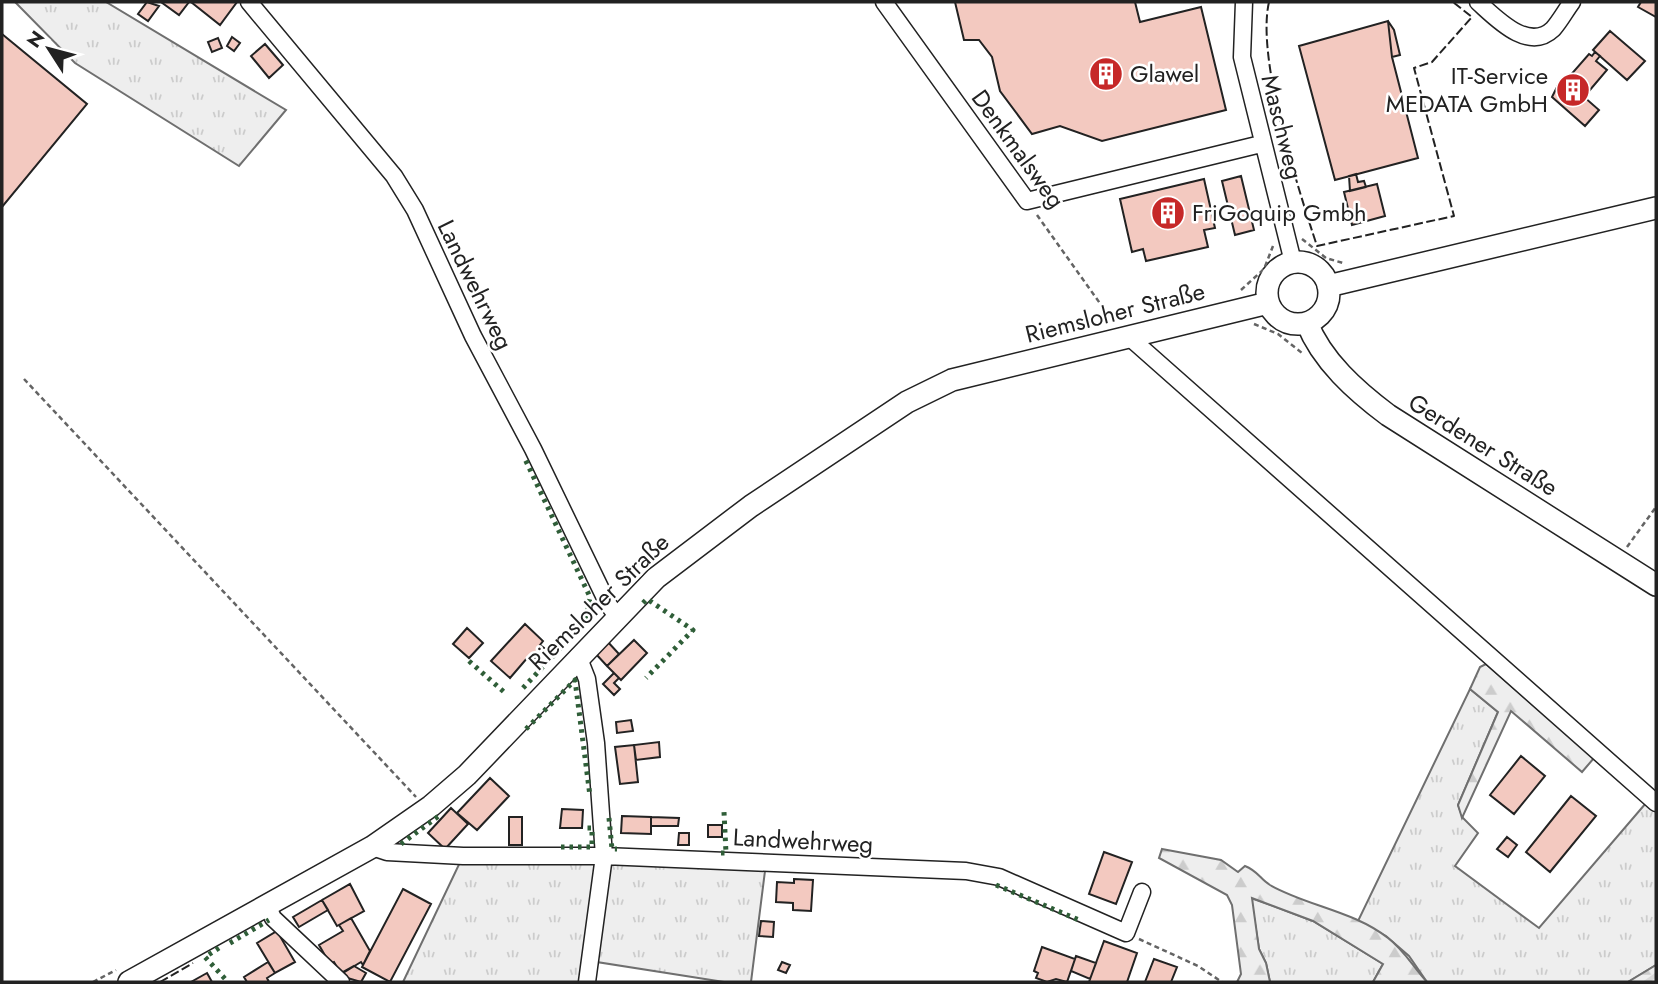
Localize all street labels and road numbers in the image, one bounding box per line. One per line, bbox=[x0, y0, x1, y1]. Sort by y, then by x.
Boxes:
street label: Maschweg bbox=[1253, 71, 1312, 183]
street label: Denkmalsweg bbox=[963, 82, 1073, 215]
street label: Landwehrweg bbox=[429, 214, 522, 356]
street label: Riemsloher Straße bbox=[1021, 273, 1208, 352]
street label: Gerdener Straße bbox=[1402, 385, 1565, 505]
street label: Riemsloher Straße bbox=[520, 525, 677, 678]
street label: Landwehrweg bbox=[732, 819, 874, 862]

